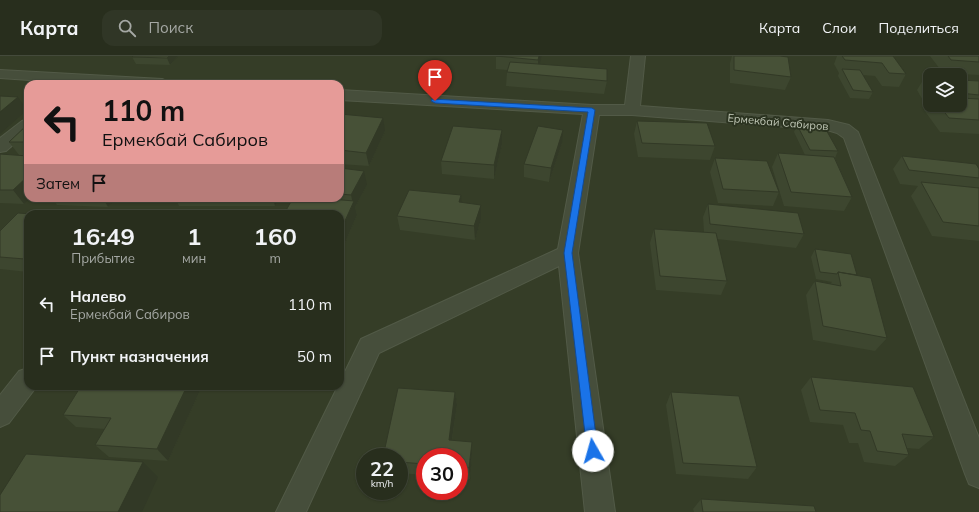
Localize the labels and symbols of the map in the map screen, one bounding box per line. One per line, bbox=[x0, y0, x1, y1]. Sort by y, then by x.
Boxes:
pin bbox=[418, 60, 452, 101]
street label: Ермекбай Сабиров bbox=[727, 111, 829, 133]
position arrow bbox=[572, 430, 614, 472]
speed limit sign: 30 bbox=[416, 448, 468, 500]

